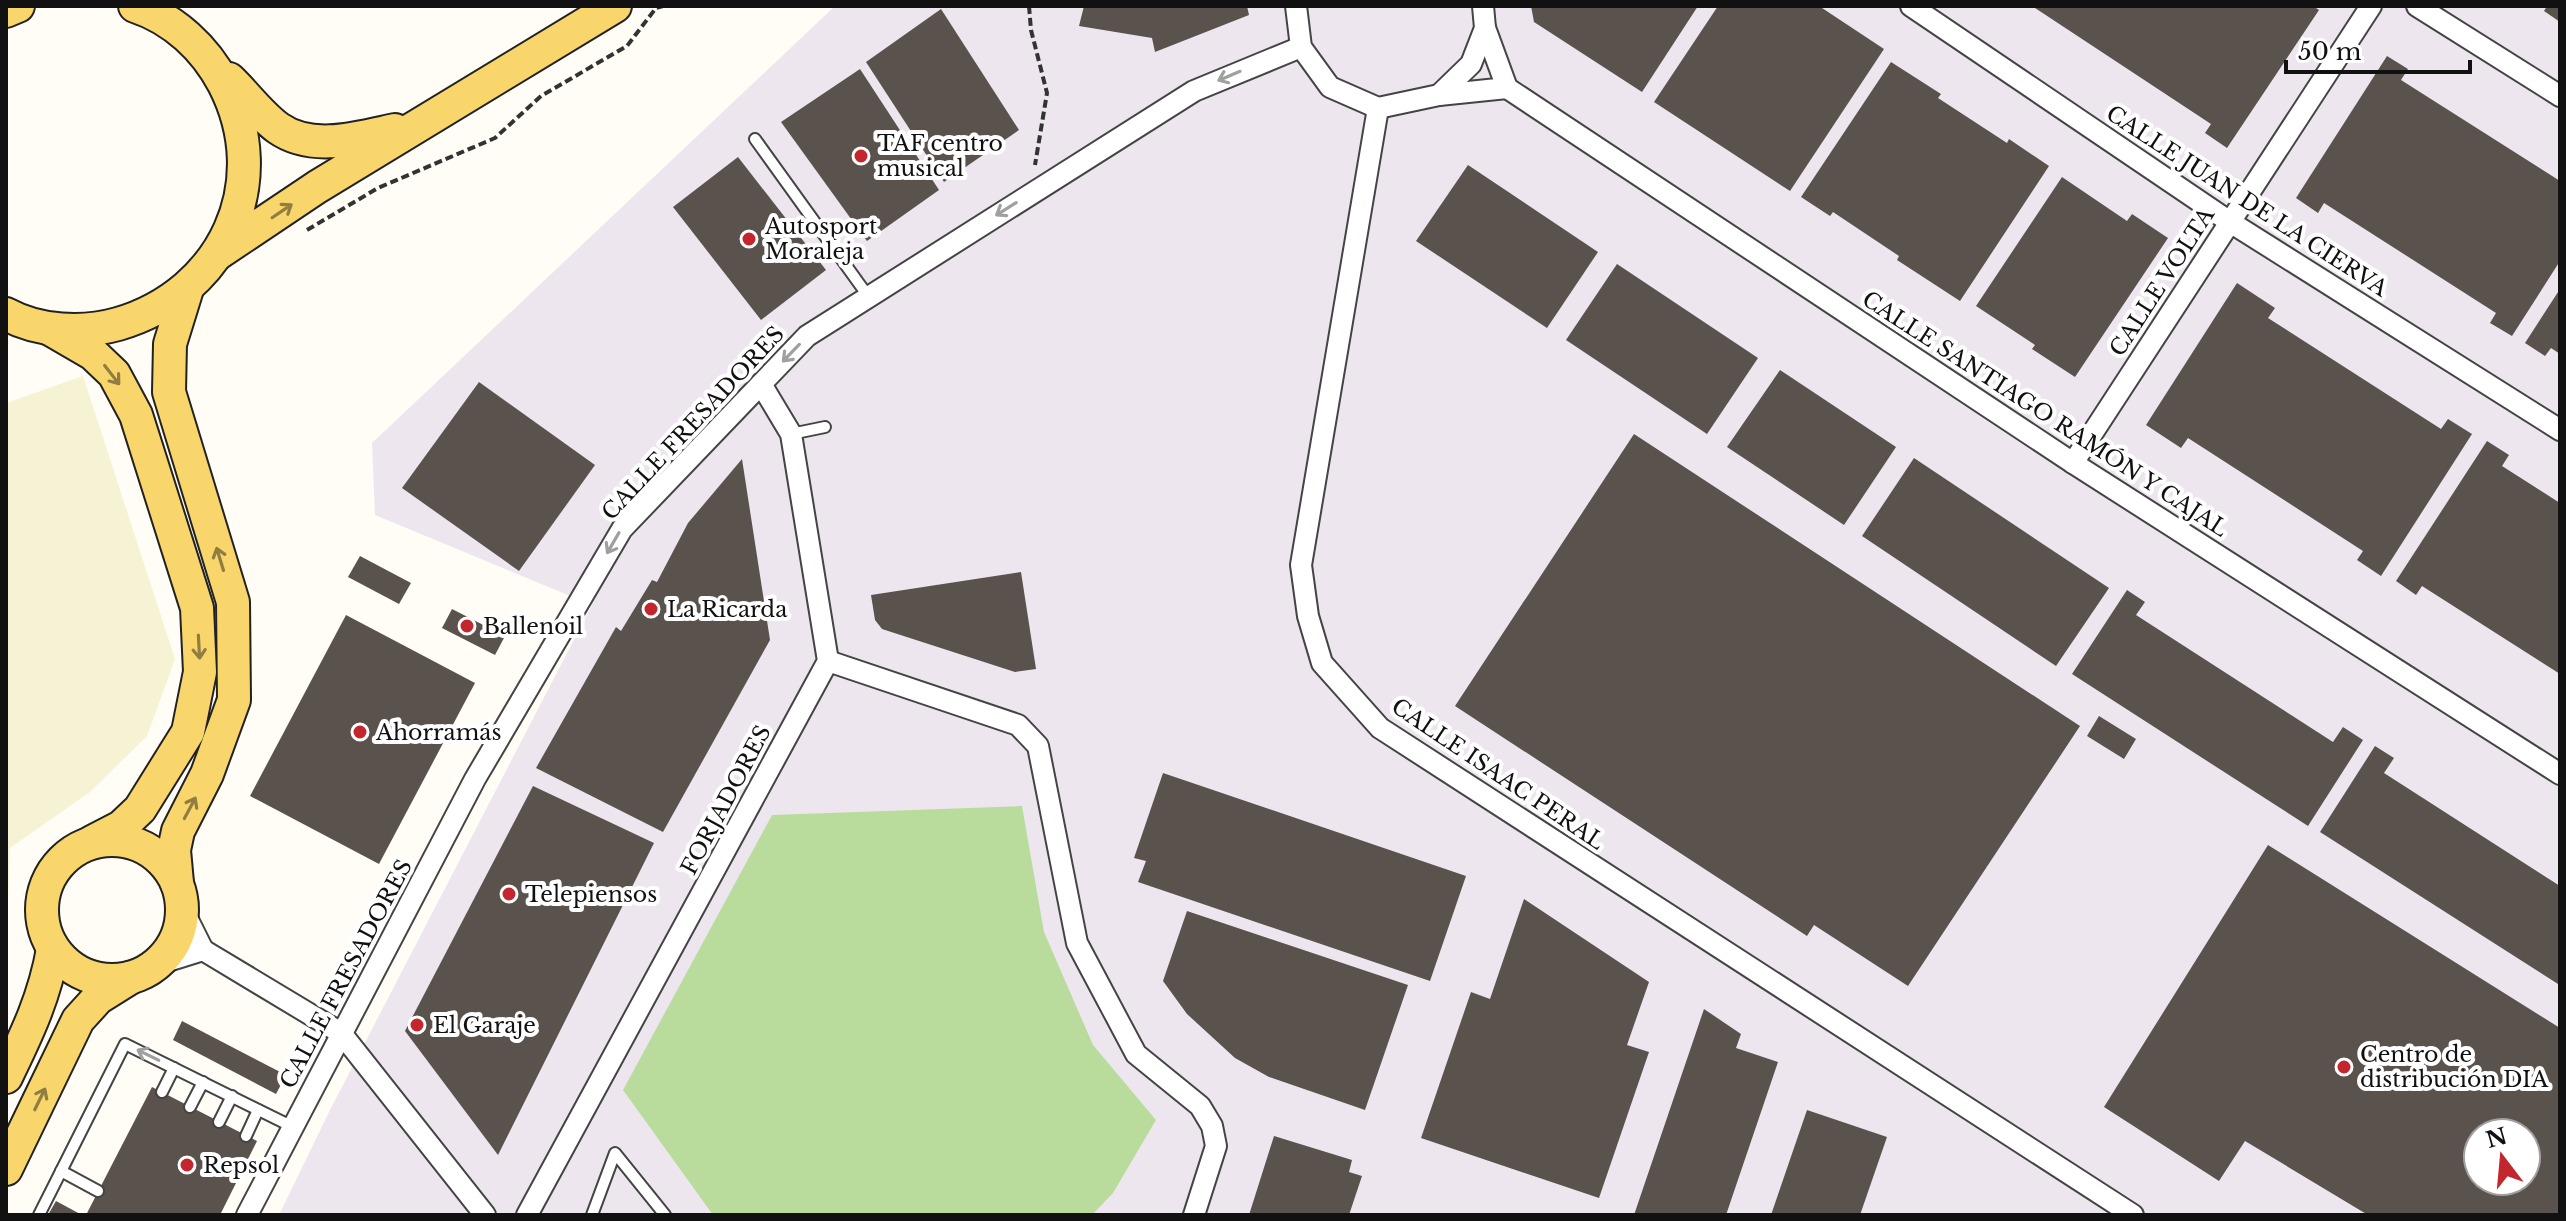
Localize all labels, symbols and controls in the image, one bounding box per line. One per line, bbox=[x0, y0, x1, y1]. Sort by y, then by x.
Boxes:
scale bar bbox=[2286, 24, 2470, 74]
text: 50 m bbox=[2298, 37, 2362, 66]
one-way arrow bbox=[1217, 70, 1242, 85]
street label: CALLE JUAN DE LA CIERVA bbox=[2101, 100, 2394, 303]
place label: TAF centro musical bbox=[877, 130, 1003, 182]
marker: TAF centro musical bbox=[852, 147, 870, 165]
one-way arrow bbox=[995, 202, 1018, 218]
street label: CALLE VOLTA bbox=[2104, 202, 2221, 361]
one-way arrow bbox=[270, 203, 293, 219]
place label: Autosport Moraleja bbox=[764, 213, 878, 265]
marker: Autosport Moraleja bbox=[740, 230, 758, 248]
street label: CALLE SANTIAGO RAMÓN Y CAJAL bbox=[1857, 285, 2233, 543]
street label: CALLE FRESADORES bbox=[596, 320, 790, 526]
one-way arrow bbox=[781, 343, 800, 363]
one-way arrow bbox=[103, 364, 120, 385]
one-way arrow bbox=[605, 531, 621, 554]
one-way arrow bbox=[212, 547, 226, 572]
place label: La Ricarda bbox=[667, 596, 788, 623]
marker: La Ricarda bbox=[642, 600, 660, 618]
place label: Ballenoil bbox=[483, 613, 583, 640]
marker: Ballenoil bbox=[458, 617, 476, 635]
one-way arrow bbox=[192, 633, 207, 660]
street label: CALLE ISAAC PERAL bbox=[1386, 693, 1610, 855]
place label: Ahorramás bbox=[375, 719, 501, 746]
street label: FORJADORES bbox=[675, 721, 777, 879]
marker: Ahorramás bbox=[351, 723, 369, 741]
one-way arrow bbox=[182, 797, 198, 820]
street label: CALLE FRESADORES bbox=[274, 855, 418, 1093]
place label: Telepiensos bbox=[525, 881, 657, 908]
marker: Telepiensos bbox=[500, 885, 518, 903]
place label: El Garaje bbox=[433, 1012, 536, 1039]
marker: El Garaje bbox=[408, 1016, 426, 1034]
place label: Centro de distribución DIA bbox=[2360, 1041, 2549, 1093]
one-way arrow bbox=[136, 1047, 160, 1062]
marker: Centro de distribución DIA bbox=[2335, 1058, 2353, 1076]
one-way arrow bbox=[33, 1087, 48, 1111]
north arrow bbox=[2462, 1117, 2542, 1197]
text: N bbox=[2483, 1122, 2511, 1154]
place label: Repsol bbox=[203, 1152, 279, 1179]
marker: Repsol bbox=[178, 1156, 196, 1174]

